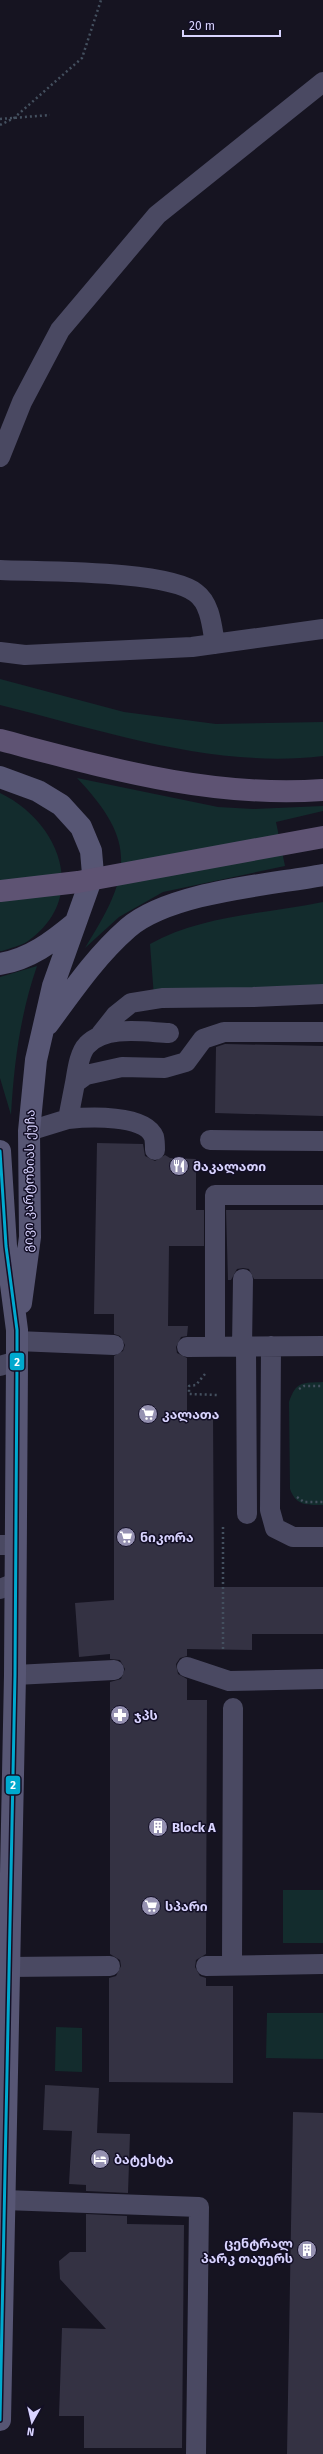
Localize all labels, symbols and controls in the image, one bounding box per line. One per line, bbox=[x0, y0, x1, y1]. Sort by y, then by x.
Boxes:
scale bar bbox=[183, 12, 280, 38]
text: 20 m bbox=[189, 19, 215, 33]
street label: გივი კარტოზიას ქუჩა bbox=[20, 1110, 38, 1252]
restaurant icon: მაკალათი bbox=[168, 1155, 190, 1177]
place label: მაკალათი bbox=[193, 1159, 266, 1175]
line badge: 2 bbox=[9, 1352, 25, 1371]
text: 2 bbox=[14, 1356, 20, 1369]
supermarket icon: კალათა bbox=[137, 1403, 159, 1425]
place label: კალათა bbox=[162, 1407, 219, 1423]
supermarket icon: ნიკორა bbox=[115, 1526, 137, 1548]
place label: ნიკორა bbox=[140, 1530, 194, 1545]
pharmacy icon: ჯპს bbox=[109, 1704, 131, 1726]
place label: ჯპს bbox=[134, 1708, 158, 1723]
line badge: 2 bbox=[5, 1775, 21, 1795]
text: 2 bbox=[10, 1779, 16, 1792]
building icon: Block A bbox=[147, 1816, 169, 1838]
place label: Block A bbox=[172, 1820, 216, 1835]
supermarket icon: სპარი bbox=[140, 1895, 162, 1917]
place label: სპარი bbox=[165, 1899, 208, 1914]
hotel icon: ბატესტა bbox=[89, 2148, 111, 2170]
place label: ბატესტა bbox=[114, 2152, 174, 2167]
place label: ცენტრალ პარკ თაუერს bbox=[201, 2236, 293, 2266]
building icon: ცენტრალ პარკ თაუერს bbox=[296, 2239, 318, 2261]
north arrow bbox=[12, 2402, 52, 2442]
text: N bbox=[26, 2424, 35, 2438]

